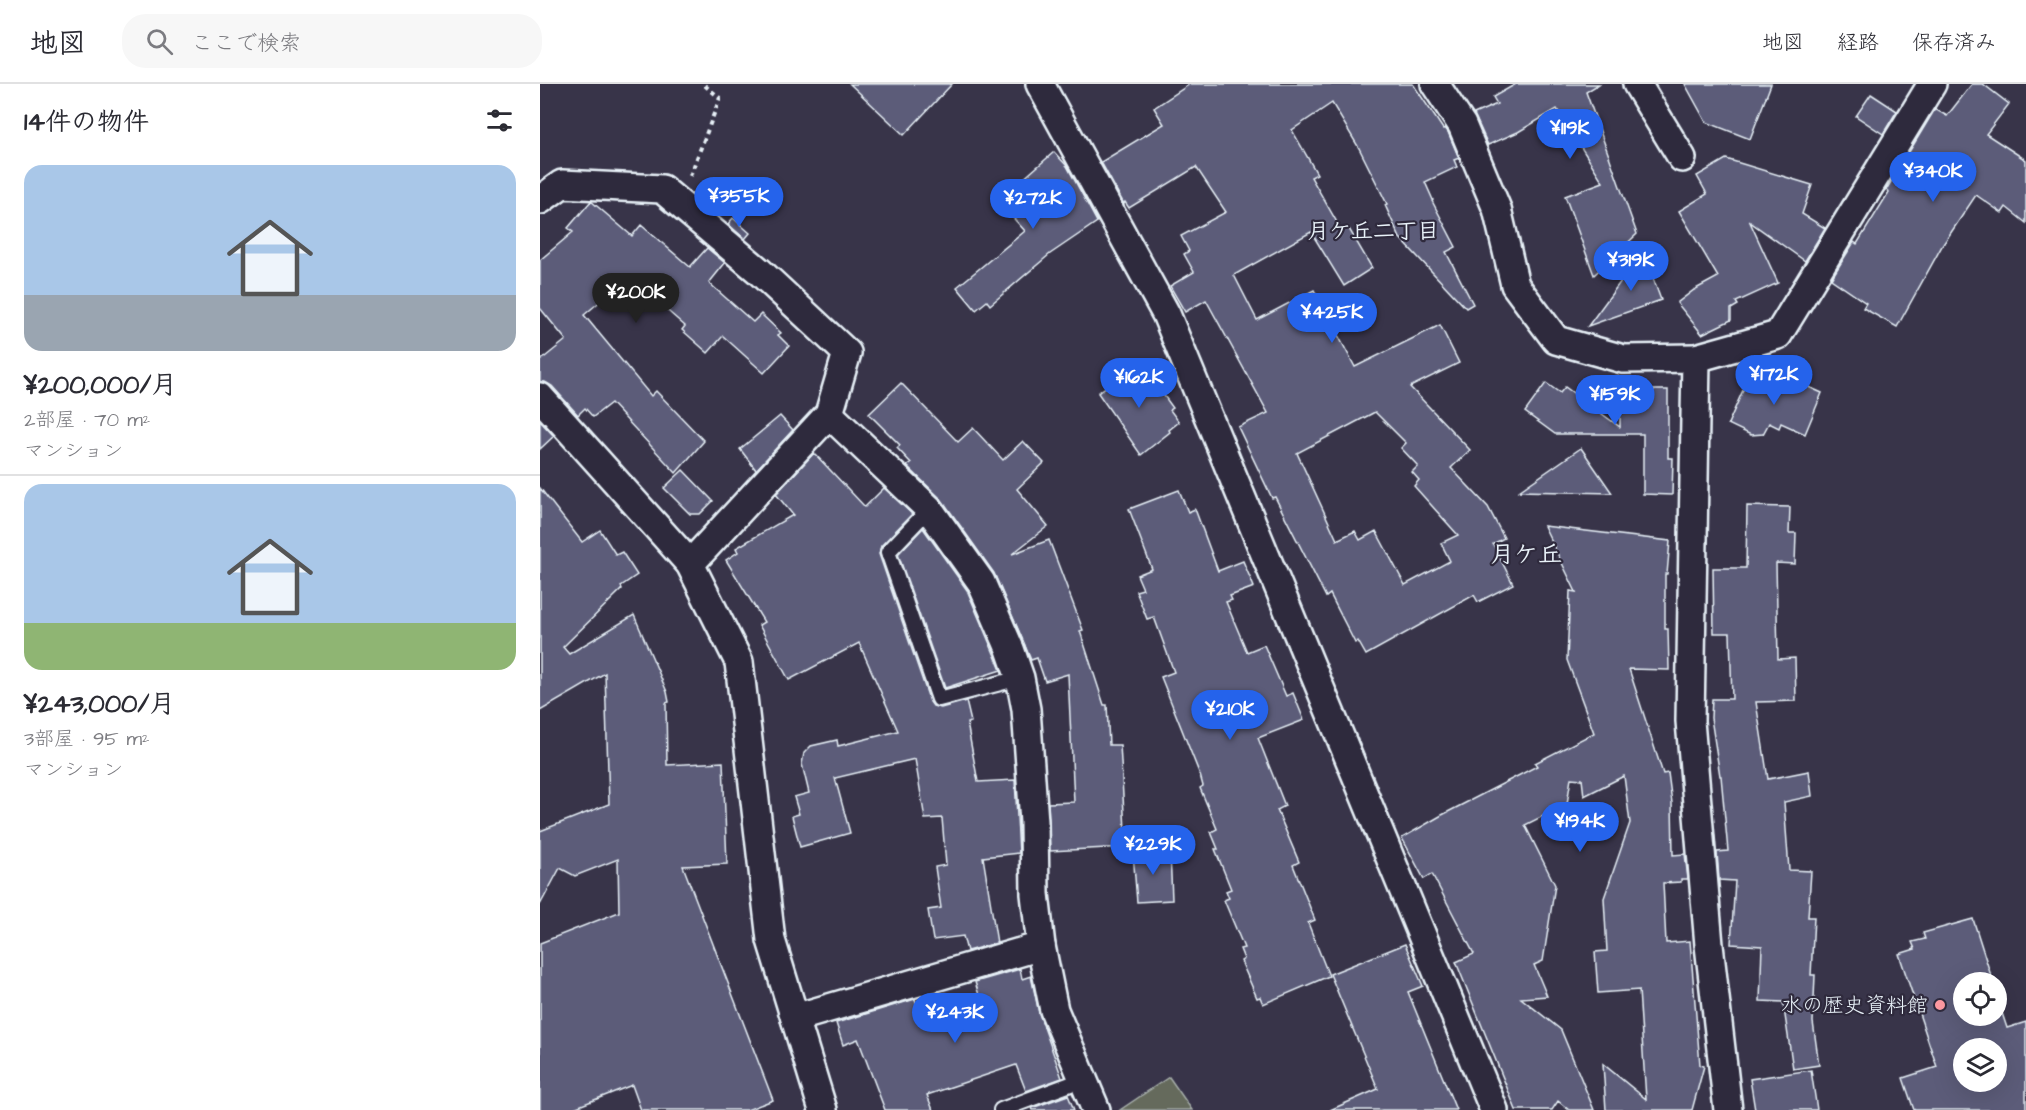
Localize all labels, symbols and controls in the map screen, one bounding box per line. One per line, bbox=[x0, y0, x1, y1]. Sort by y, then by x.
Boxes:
search box bbox=[122, 14, 542, 68]
text: 地図 bbox=[30, 24, 86, 63]
icon: search bbox=[143, 25, 176, 58]
text: ここで検索 bbox=[191, 28, 301, 59]
text: 地図 bbox=[1762, 28, 1804, 57]
text: 経路 bbox=[1837, 28, 1879, 57]
text: 保存済み bbox=[1912, 28, 1996, 57]
text: 14件の物件 bbox=[24, 104, 149, 140]
icon: filters bbox=[483, 104, 516, 137]
pin: ¥119K bbox=[1528, 109, 1612, 160]
text: ¥119K bbox=[1550, 114, 1590, 142]
pin: ¥340K bbox=[1891, 152, 1975, 203]
text: ¥340K bbox=[1903, 157, 1963, 185]
pin: ¥355K bbox=[697, 177, 781, 228]
pin: ¥272K bbox=[991, 179, 1075, 230]
text: ¥355K bbox=[708, 182, 770, 210]
text: ¥272K bbox=[1004, 184, 1062, 212]
icon: home bbox=[216, 204, 324, 312]
district label: 月ケ丘二丁目 bbox=[1307, 216, 1439, 247]
pin: ¥319K bbox=[1589, 241, 1673, 292]
text: ¥319K bbox=[1608, 246, 1654, 274]
pin: ¥200K bbox=[594, 273, 678, 324]
text: ¥200K bbox=[606, 278, 666, 306]
pin: ¥425K bbox=[1290, 293, 1374, 344]
text: ¥425K bbox=[1301, 298, 1363, 326]
pin: ¥172K bbox=[1732, 355, 1816, 406]
pin: ¥162K bbox=[1097, 358, 1181, 409]
text: ¥172K bbox=[1749, 360, 1799, 388]
text: ¥162K bbox=[1114, 363, 1164, 391]
text: ¥200,000/月 bbox=[24, 367, 177, 403]
pin: ¥159K bbox=[1573, 375, 1657, 426]
text: ¥159K bbox=[1590, 380, 1640, 408]
text: 2部屋 · 70 m² bbox=[24, 406, 150, 434]
text: マンション bbox=[24, 437, 123, 465]
icon: home bbox=[216, 523, 324, 631]
district label: 月ケ丘 bbox=[1490, 538, 1562, 572]
text: ¥243,000/月 bbox=[24, 686, 175, 722]
pin: ¥210K bbox=[1188, 690, 1272, 741]
text: ¥210K bbox=[1205, 695, 1255, 723]
text: 3部屋 · 95 m² bbox=[24, 725, 150, 753]
text: マンション bbox=[24, 756, 123, 784]
pin: ¥194K bbox=[1538, 802, 1622, 853]
text: ¥194K bbox=[1555, 807, 1605, 835]
pin: ¥229K bbox=[1111, 825, 1195, 876]
text: ¥229K bbox=[1124, 830, 1182, 858]
map controls bbox=[1953, 972, 2007, 1092]
button: locate bbox=[1953, 972, 2007, 1026]
place label: 水の歴史資料館 bbox=[1781, 991, 1928, 1020]
pin: ¥243K bbox=[913, 993, 997, 1044]
text: ¥243K bbox=[926, 998, 984, 1026]
marker: 水の歴史資料館 bbox=[1933, 998, 1947, 1012]
button: layers bbox=[1953, 1038, 2007, 1092]

